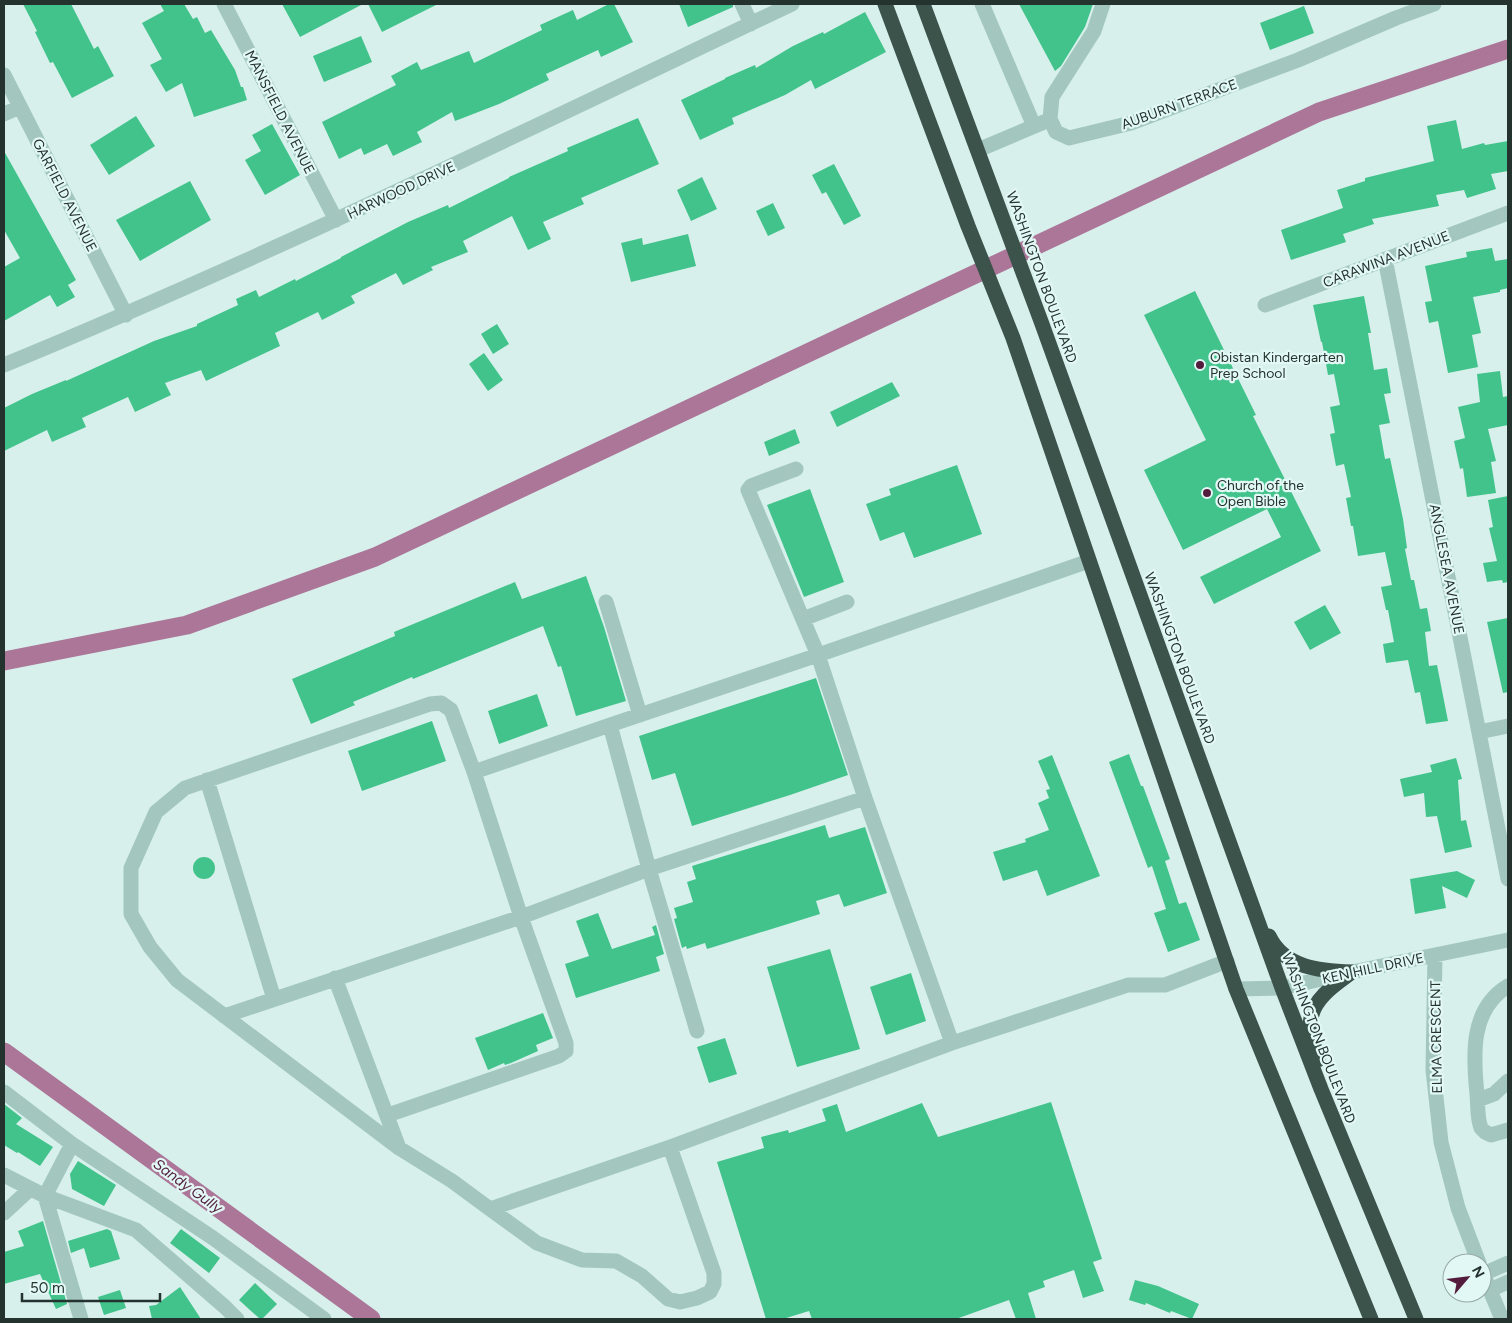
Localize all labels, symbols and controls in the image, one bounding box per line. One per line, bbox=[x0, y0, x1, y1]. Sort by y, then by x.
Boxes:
street label: MANSFIELD AVENUE bbox=[241, 47, 318, 177]
street label: AUBURN TERRACE bbox=[1119, 76, 1239, 133]
street label: GARFIELD AVENUE bbox=[29, 136, 100, 255]
street label: HARWOOD DRIVE bbox=[345, 158, 458, 223]
street label: WASHINGTON BOULEVARD bbox=[1002, 189, 1081, 365]
street label: CARAWINA AVENUE bbox=[1320, 227, 1452, 291]
place label: Obistan Kindergarten Prep School bbox=[1210, 349, 1344, 382]
marker: Obistan Kindergarten Prep School bbox=[1194, 359, 1206, 371]
place label: Church of the Open Bible bbox=[1217, 477, 1304, 510]
marker: Church of the Open Bible bbox=[1201, 487, 1213, 499]
street label: ANGLESEA AVENUE bbox=[1426, 503, 1467, 636]
street label: WASHINGTON BOULEVARD bbox=[1140, 570, 1219, 746]
street label: KEN HILL DRIVE bbox=[1321, 949, 1426, 988]
street label: WASHINGTON BOULEVARD bbox=[1278, 950, 1359, 1126]
street label: ELMA CRESCENT bbox=[1427, 980, 1446, 1094]
water label: Sandy Gully bbox=[150, 1155, 227, 1218]
north arrow bbox=[1442, 1253, 1492, 1303]
text: N bbox=[1468, 1263, 1488, 1281]
scale bar bbox=[22, 1270, 160, 1302]
text: 50 m bbox=[30, 1279, 65, 1297]

